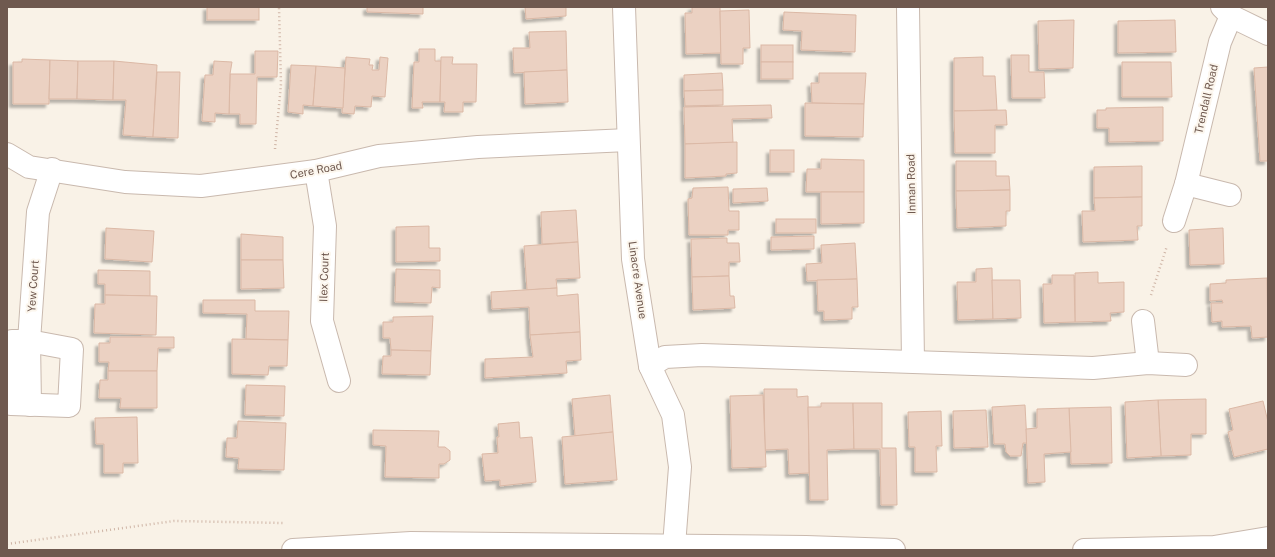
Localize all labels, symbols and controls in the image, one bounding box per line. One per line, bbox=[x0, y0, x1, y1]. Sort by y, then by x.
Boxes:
street label: Trendall Road bbox=[1192, 63, 1220, 135]
street label: Inman Road bbox=[904, 154, 918, 214]
street label: Cere Road bbox=[289, 159, 343, 181]
street label: Linacre Avenue bbox=[627, 240, 649, 320]
street label: Ilex Court bbox=[317, 252, 331, 302]
street label: Yew Court bbox=[25, 260, 41, 312]

